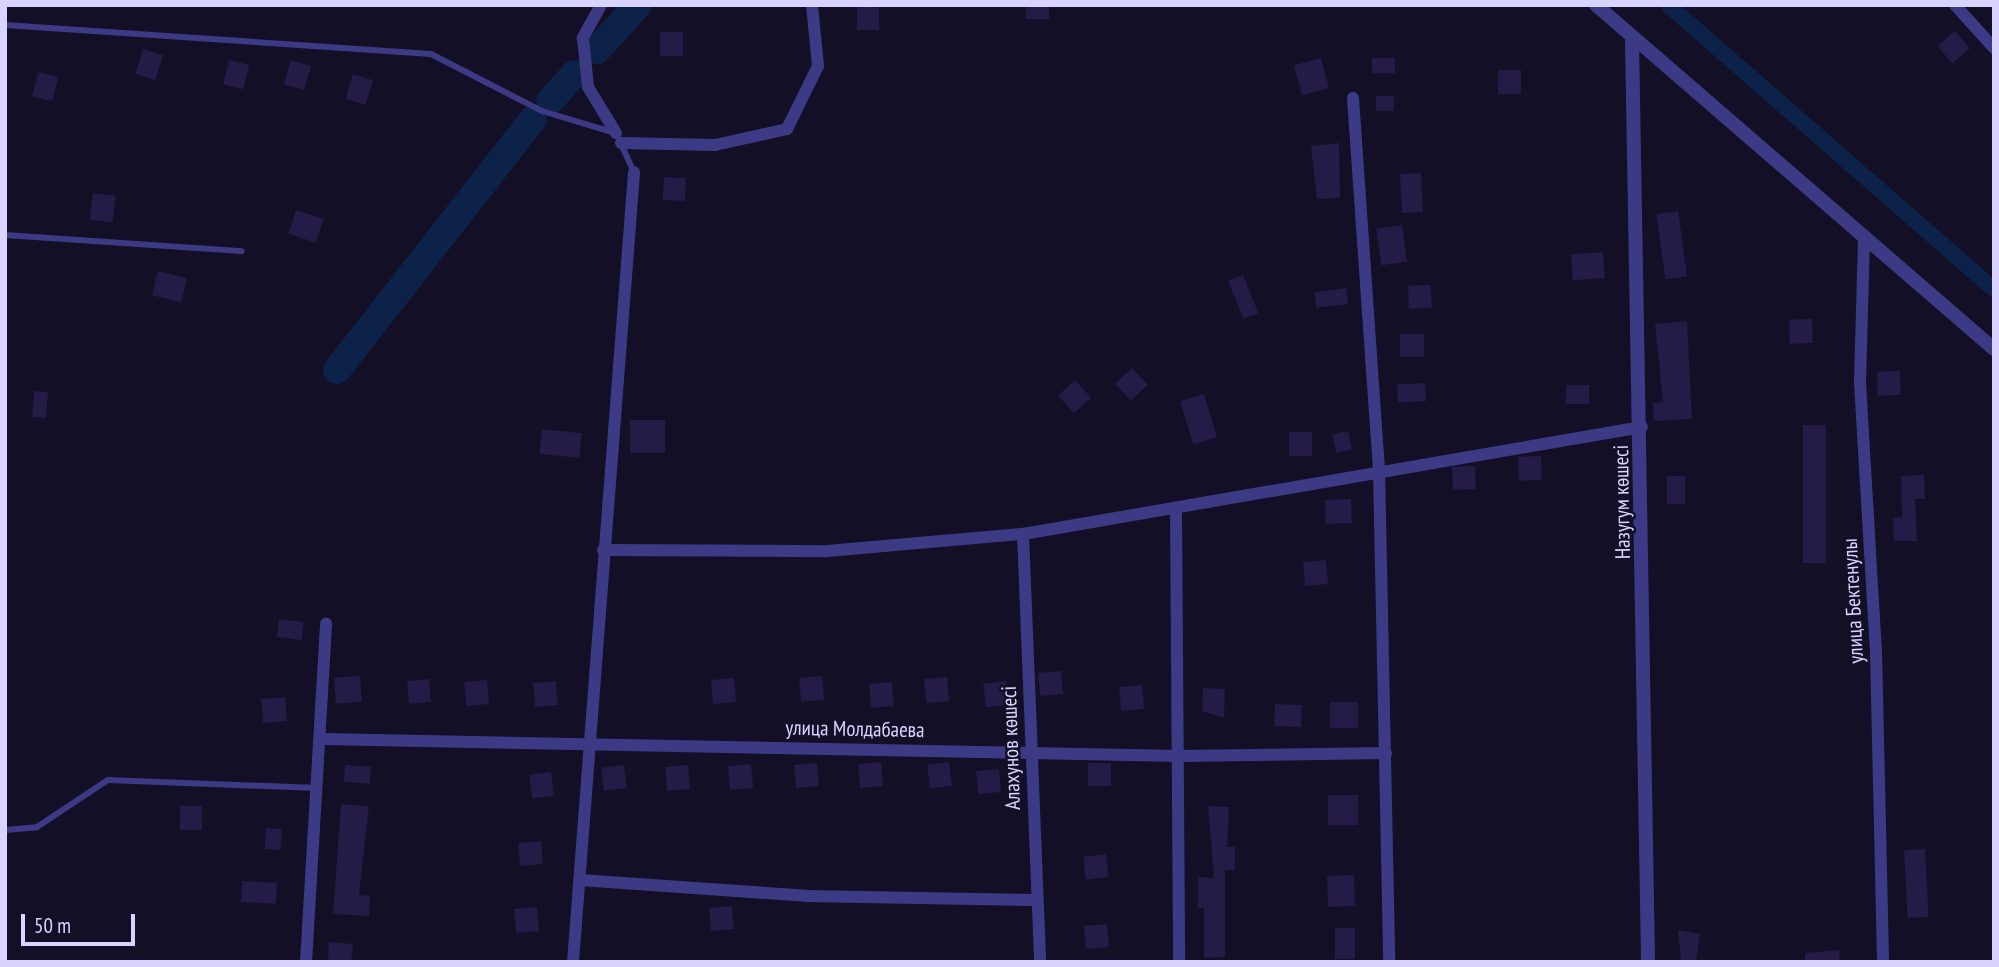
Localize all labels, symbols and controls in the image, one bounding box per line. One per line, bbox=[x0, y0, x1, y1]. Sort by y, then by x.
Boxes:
street label: Назугум көшесі bbox=[1608, 445, 1636, 559]
street label: улица Бектенулы bbox=[1837, 538, 1869, 664]
street label: Алахунов көшесі bbox=[996, 685, 1026, 811]
street label: улица Молдабаева bbox=[785, 715, 925, 743]
scale bar bbox=[24, 900, 138, 944]
text: 50 m bbox=[34, 912, 71, 939]

